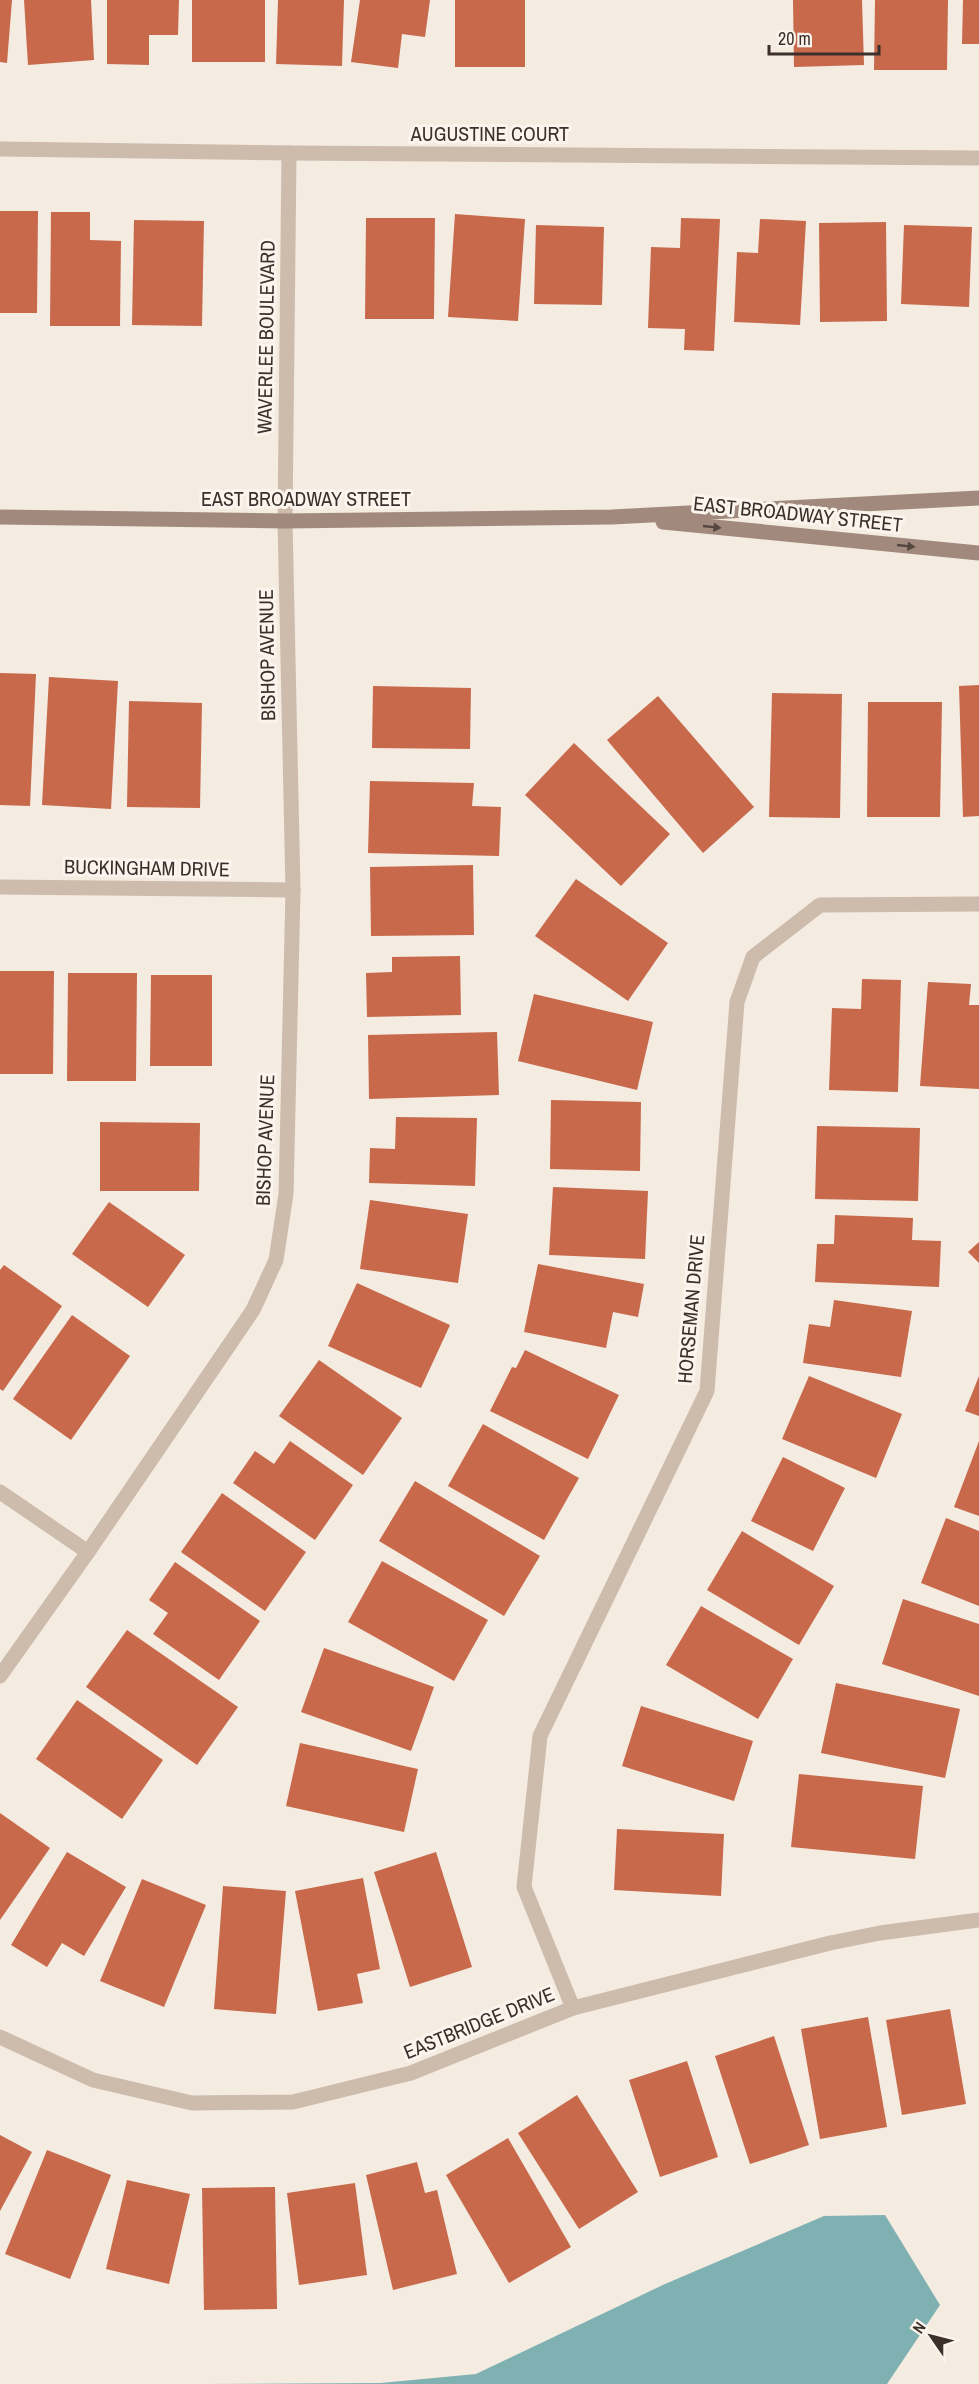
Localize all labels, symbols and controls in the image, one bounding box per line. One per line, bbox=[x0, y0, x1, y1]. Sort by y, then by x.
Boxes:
scale bar bbox=[769, 18, 878, 56]
text: 20 m bbox=[778, 26, 811, 51]
street label: AUGUSTINE COURT bbox=[410, 120, 569, 147]
street label: WAVERLEE BOULEVARD bbox=[250, 240, 281, 434]
street label: EAST BROADWAY STREET bbox=[201, 485, 411, 512]
street label: EAST BROADWAY STREET bbox=[692, 489, 904, 538]
one-way arrow bbox=[703, 522, 722, 532]
one-way arrow bbox=[897, 541, 916, 551]
street label: BISHOP AVENUE bbox=[252, 589, 281, 721]
street label: BUCKINGHAM DRIVE bbox=[64, 853, 230, 882]
street label: BISHOP AVENUE bbox=[249, 1074, 280, 1206]
street label: HORSEMAN DRIVE bbox=[671, 1233, 710, 1385]
street label: EASTBRIDGE DRIVE bbox=[399, 1980, 558, 2065]
north arrow bbox=[901, 2306, 961, 2366]
text: N bbox=[907, 2317, 930, 2338]

